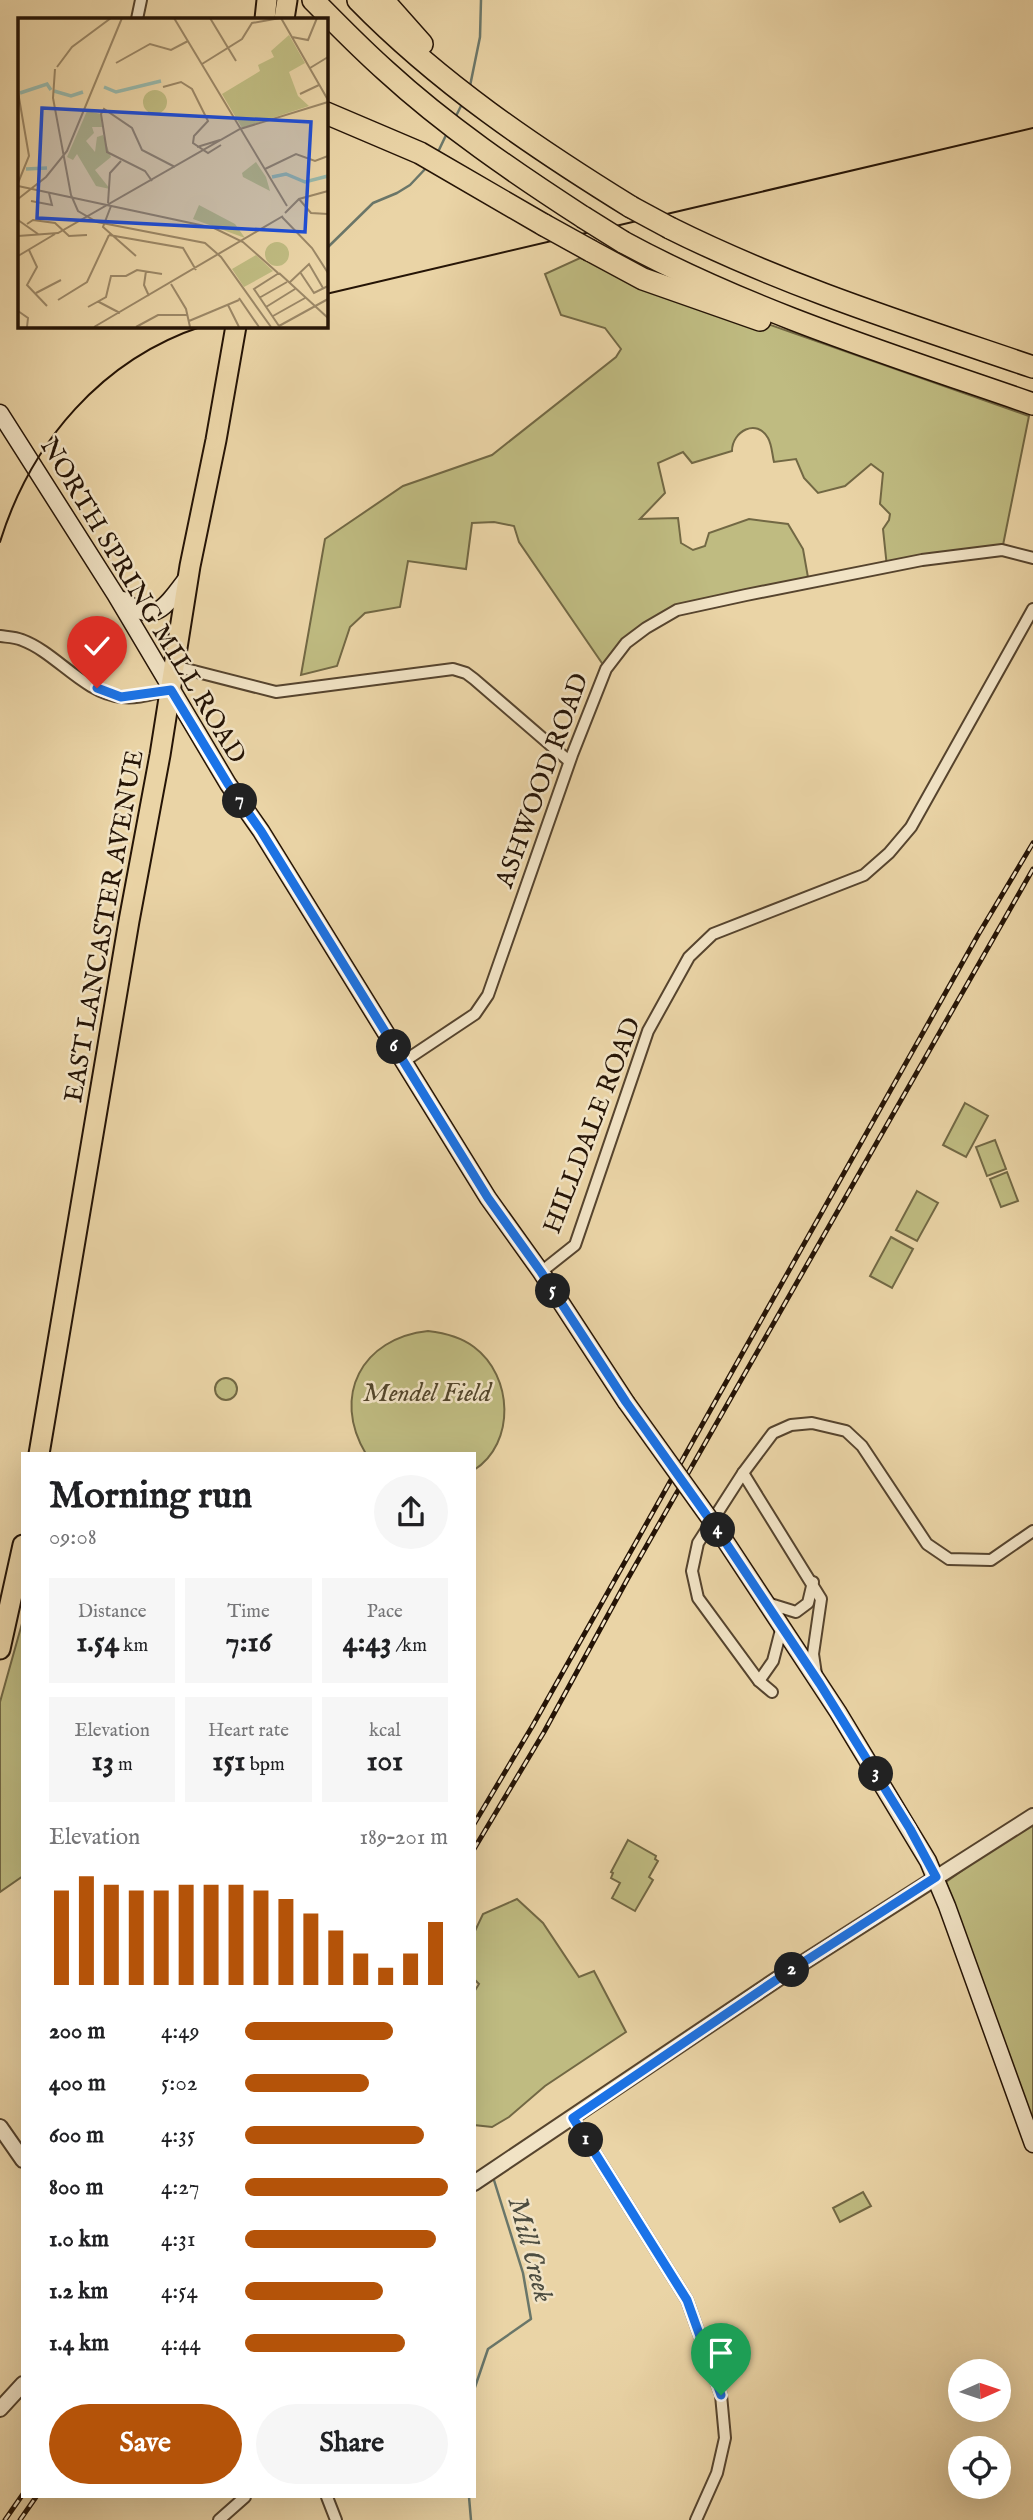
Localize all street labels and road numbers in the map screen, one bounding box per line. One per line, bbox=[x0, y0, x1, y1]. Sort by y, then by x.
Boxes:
street label: NORTH SPRING MILL ROAD bbox=[32, 432, 253, 770]
street label: ASHWOOD ROAD bbox=[488, 669, 597, 893]
street label: EAST LANCASTER AVENUE bbox=[57, 747, 152, 1105]
street label: HILLDALE ROAD bbox=[536, 1013, 649, 1238]

